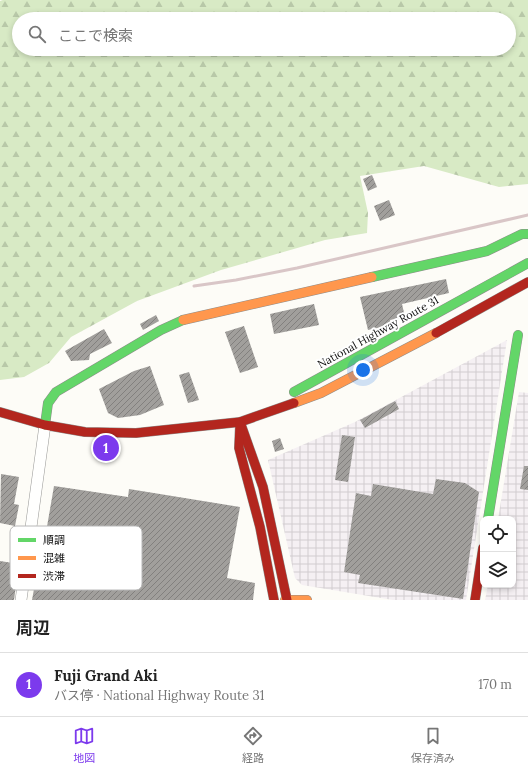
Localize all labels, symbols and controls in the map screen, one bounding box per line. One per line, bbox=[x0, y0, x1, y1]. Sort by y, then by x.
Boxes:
search box bbox=[12, 12, 516, 56]
icon: search bbox=[26, 23, 48, 45]
text: ここで検索 bbox=[58, 26, 133, 45]
street label: National Highway Route 31 bbox=[315, 293, 441, 371]
your location bbox=[353, 360, 373, 380]
pin: 1 bbox=[93, 433, 119, 463]
map controls bbox=[480, 516, 516, 588]
button: locate bbox=[480, 516, 516, 552]
legend bbox=[10, 526, 142, 590]
text: 順調 bbox=[43, 533, 65, 547]
text: 混雑 bbox=[43, 551, 65, 565]
button: layers bbox=[480, 552, 516, 588]
text: 渋滞 bbox=[43, 569, 65, 583]
text: 周辺 bbox=[16, 617, 50, 639]
text: Fuji Grand Aki bbox=[54, 666, 158, 685]
text: 1 bbox=[26, 676, 32, 693]
text: 170 m bbox=[478, 676, 512, 693]
text: バス停 · National Highway Route 31 bbox=[54, 687, 264, 704]
tab: 地図 bbox=[73, 725, 95, 765]
tab: 経路 bbox=[242, 725, 264, 765]
tab: 保存済み bbox=[411, 725, 455, 765]

